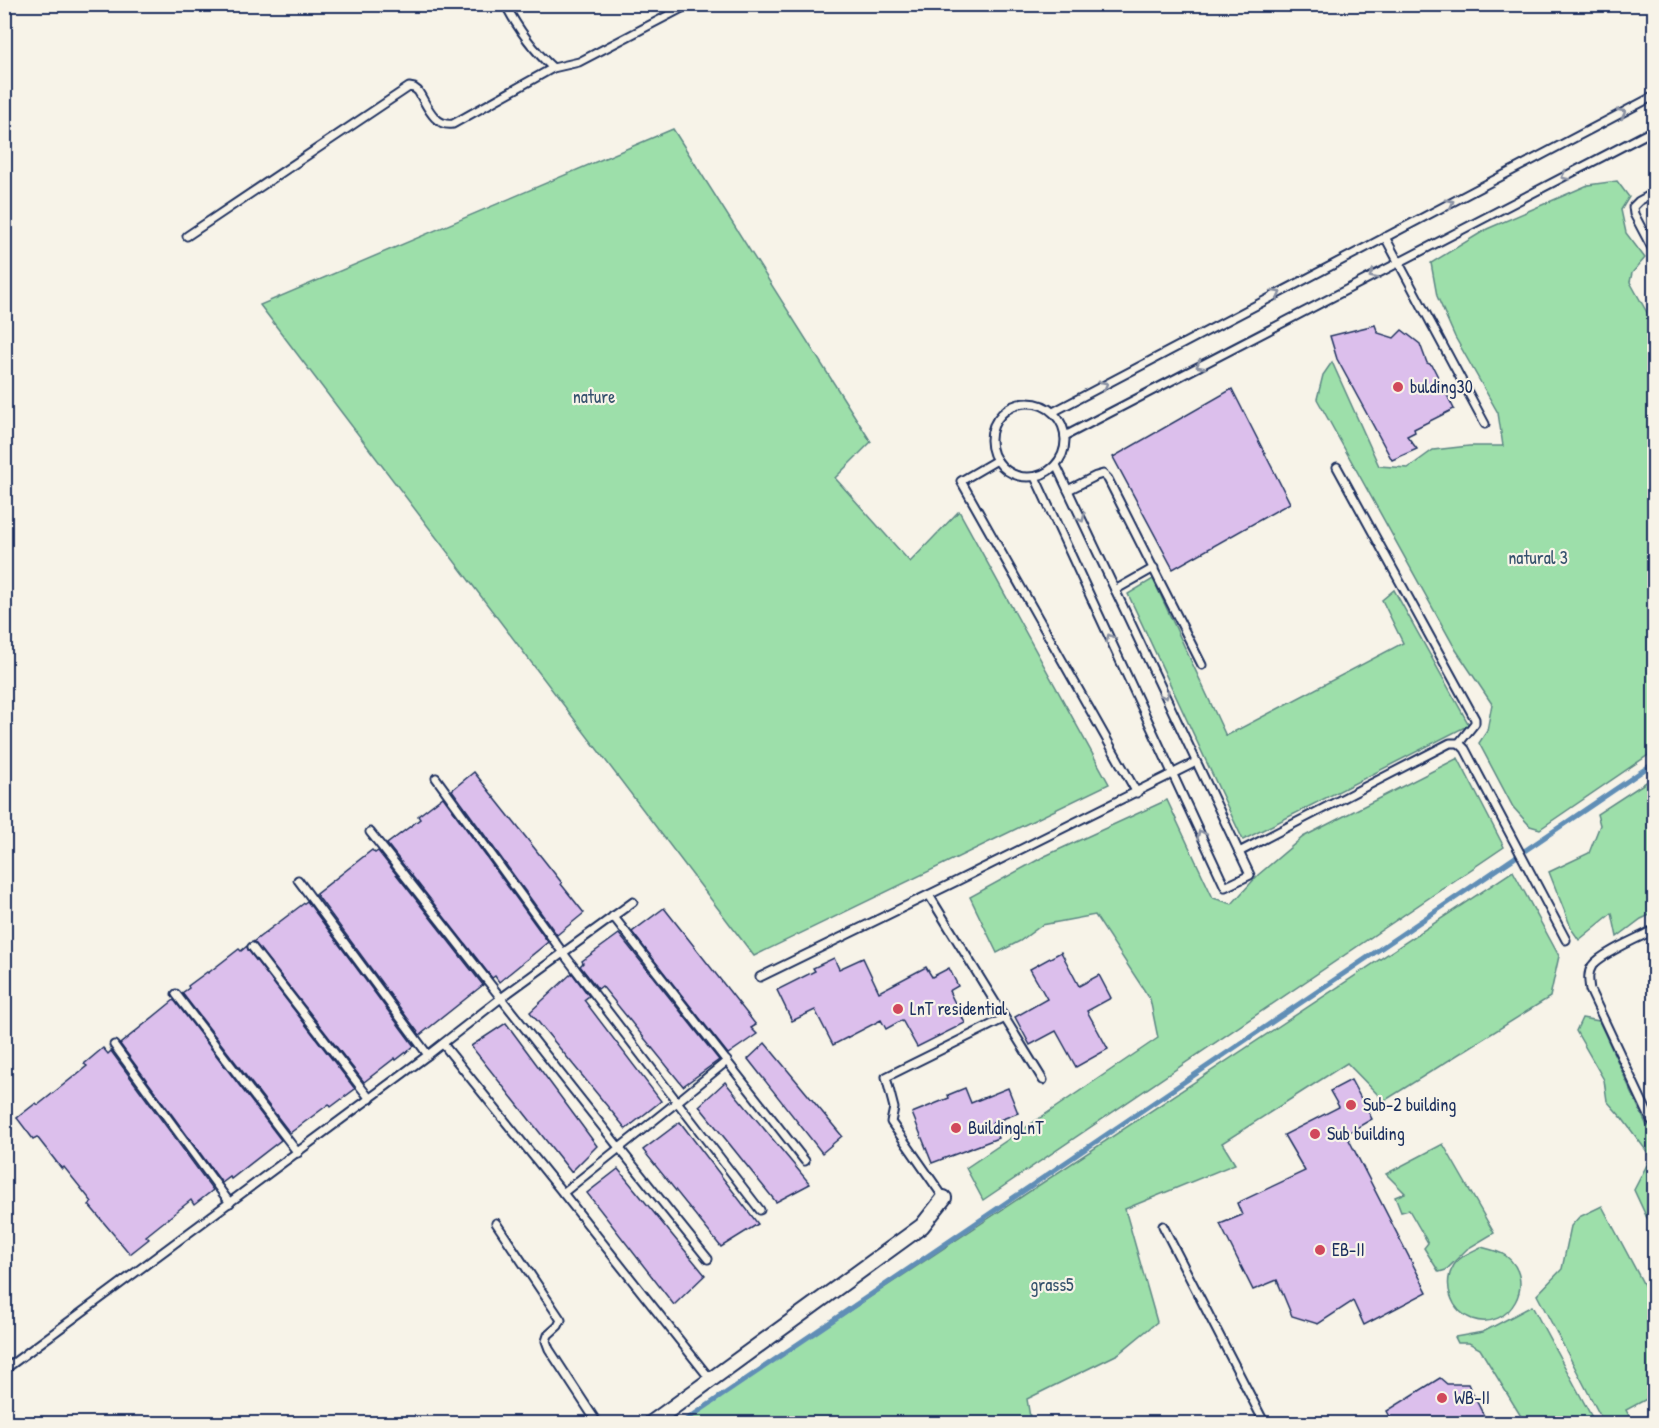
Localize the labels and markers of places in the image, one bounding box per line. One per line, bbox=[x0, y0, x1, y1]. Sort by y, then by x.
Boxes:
place label: bulding30 bbox=[1410, 374, 1473, 399]
marker: bulding30 bbox=[1391, 380, 1405, 394]
place label: LnT residential bbox=[910, 996, 1007, 1021]
marker: LnT residential bbox=[891, 1002, 905, 1016]
place label: Sub-2 building bbox=[1363, 1092, 1456, 1117]
marker: Sub-2 building bbox=[1344, 1098, 1358, 1112]
place label: BuildingLnT bbox=[968, 1115, 1044, 1140]
marker: BuildingLnT bbox=[949, 1121, 963, 1135]
place label: Sub building bbox=[1327, 1121, 1405, 1146]
marker: Sub building bbox=[1308, 1127, 1322, 1141]
place label: EB-II bbox=[1332, 1237, 1365, 1262]
marker: EB-II bbox=[1313, 1243, 1327, 1257]
place label: WB-II bbox=[1454, 1385, 1490, 1410]
marker: WB-II bbox=[1435, 1391, 1449, 1405]

